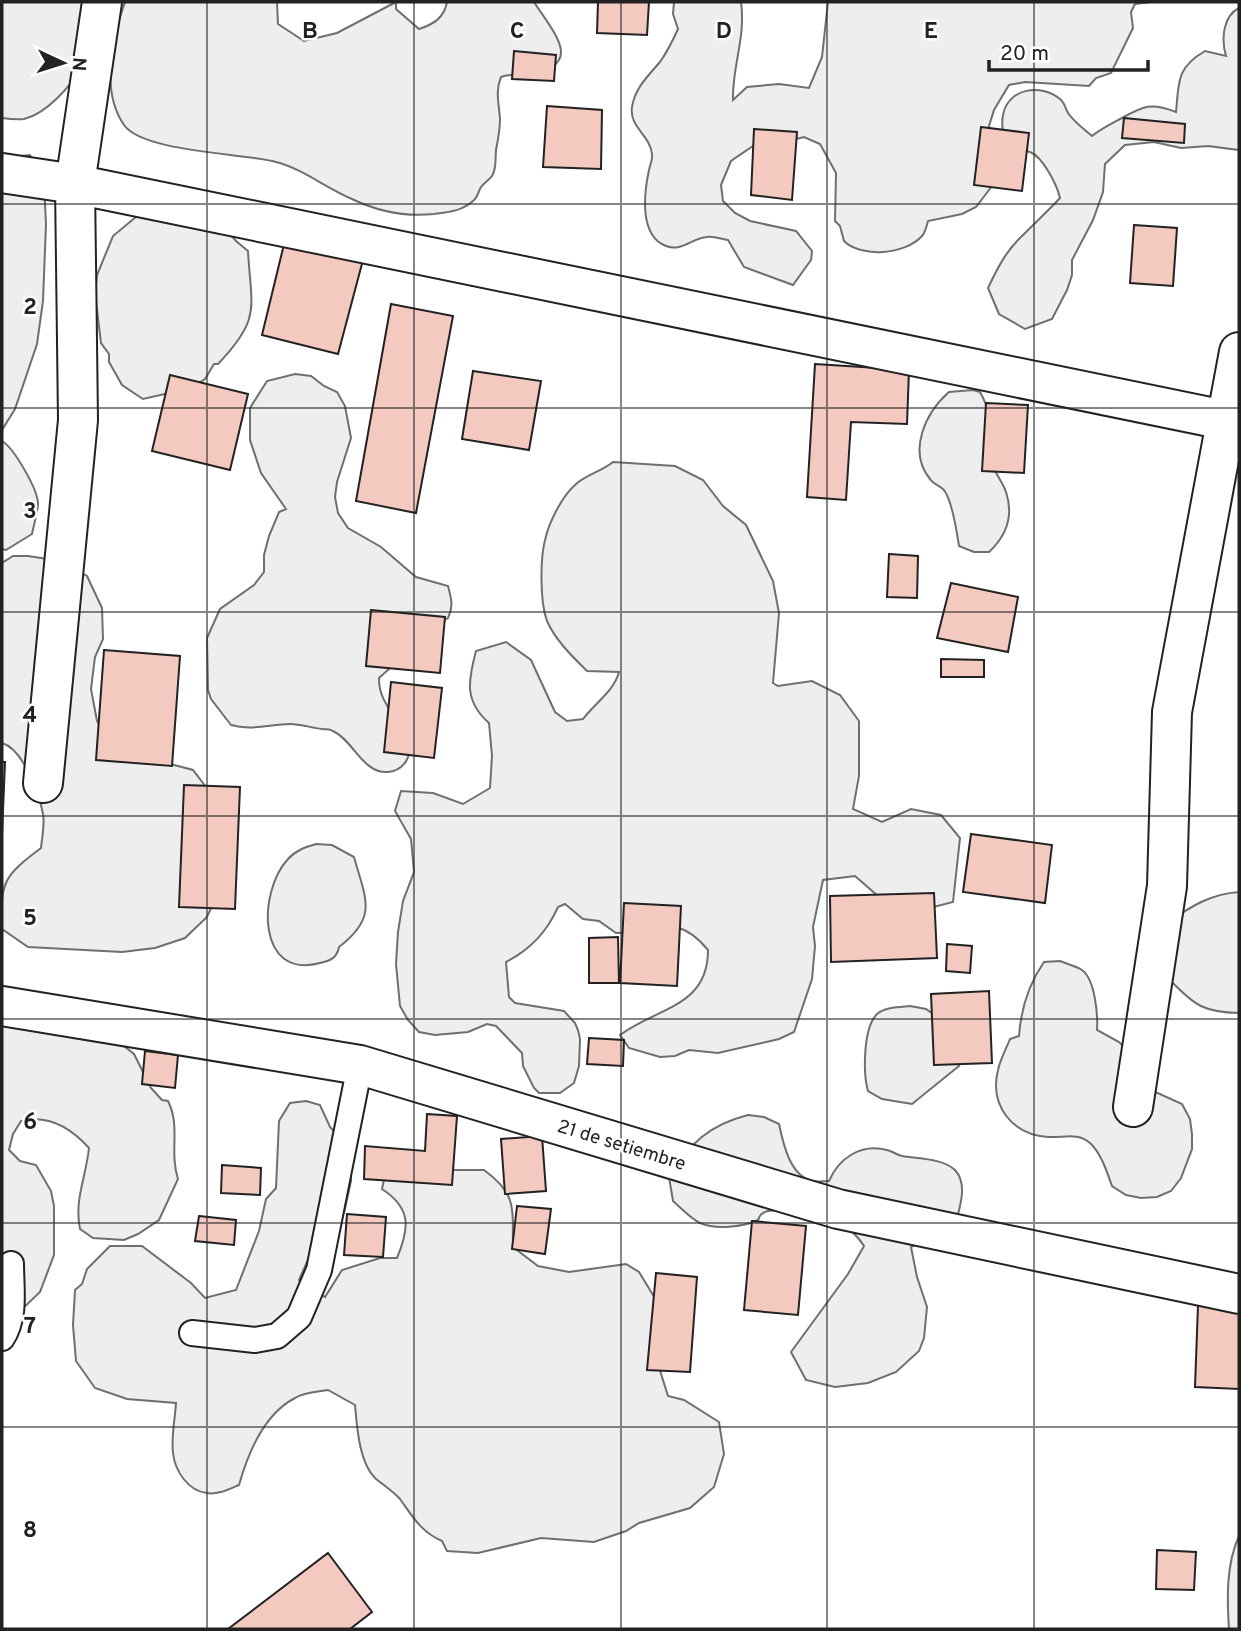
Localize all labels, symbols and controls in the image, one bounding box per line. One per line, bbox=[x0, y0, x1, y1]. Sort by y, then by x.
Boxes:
text: B bbox=[302, 18, 318, 47]
text: C bbox=[510, 18, 524, 47]
text: D bbox=[716, 18, 732, 47]
text: E bbox=[924, 18, 938, 47]
north arrow bbox=[28, 28, 98, 98]
scale bar bbox=[989, 28, 1148, 72]
text: 20 m bbox=[1000, 41, 1049, 68]
text: N bbox=[66, 56, 90, 72]
text: 2 bbox=[23, 294, 37, 323]
text: 3 bbox=[23, 498, 37, 527]
text: 4 bbox=[23, 702, 37, 731]
text: 5 bbox=[23, 905, 37, 934]
text: 6 bbox=[23, 1109, 37, 1138]
street label: 21 de setiembre bbox=[554, 1115, 689, 1177]
text: 7 bbox=[24, 1313, 36, 1342]
text: 8 bbox=[23, 1517, 37, 1546]

